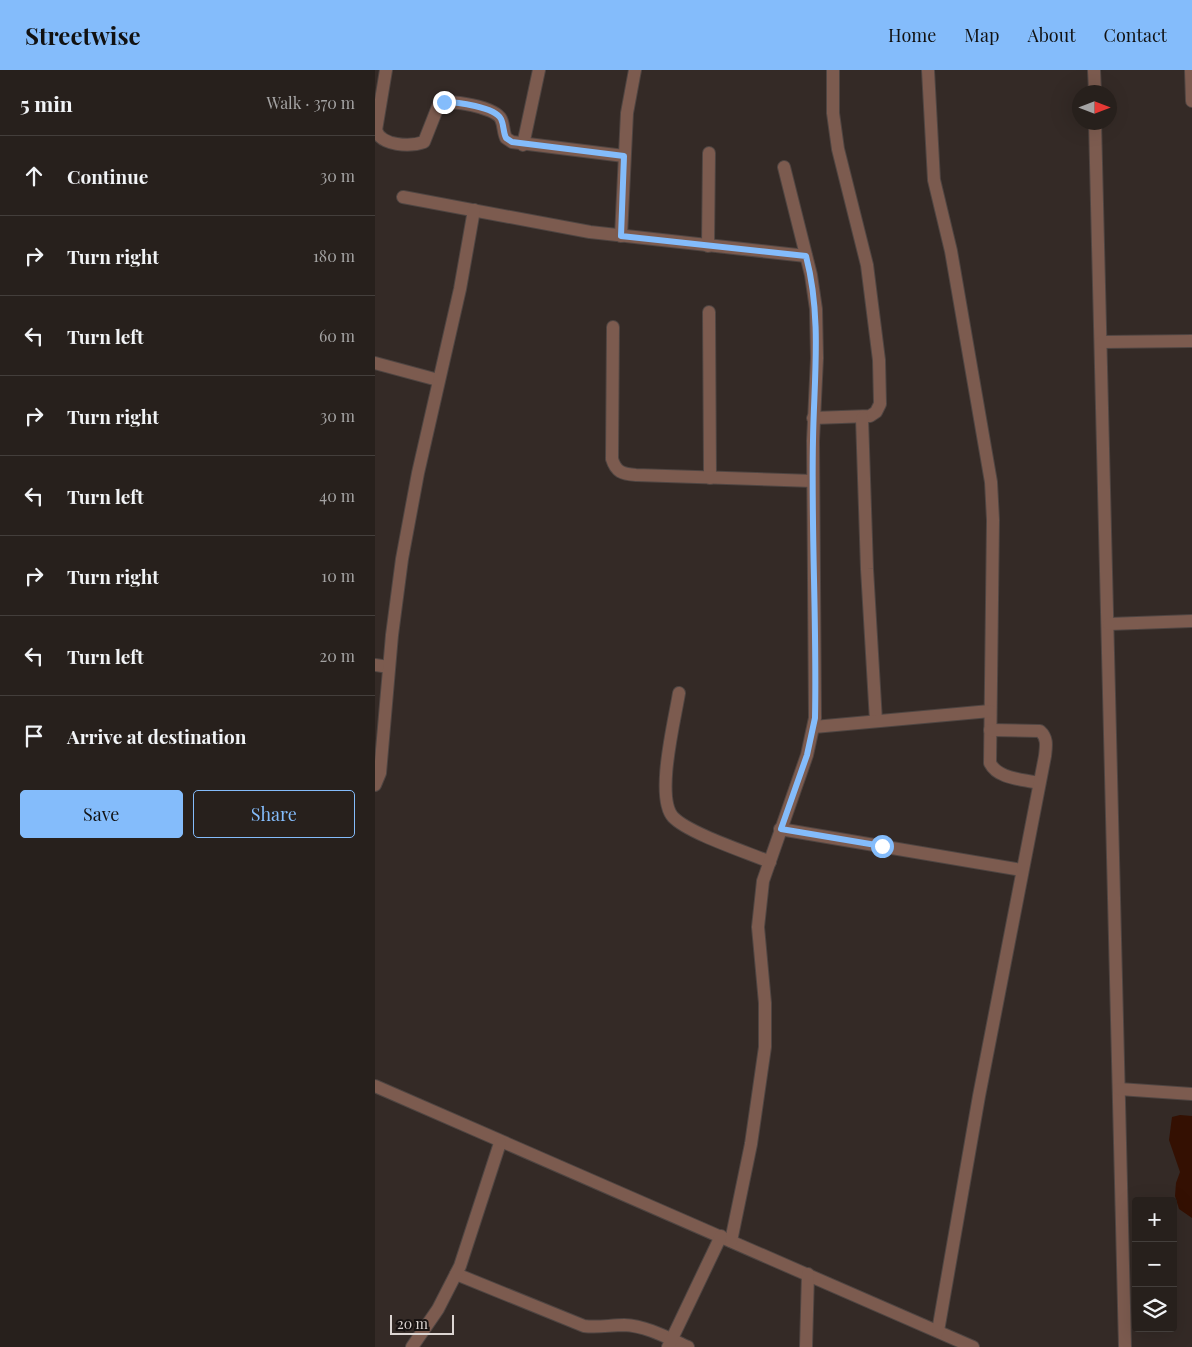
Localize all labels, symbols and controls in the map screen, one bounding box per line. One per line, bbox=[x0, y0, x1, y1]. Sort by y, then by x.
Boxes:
text: Streetwise bbox=[25, 19, 141, 51]
text: Home bbox=[888, 23, 936, 47]
text: Map bbox=[964, 23, 999, 47]
text: About bbox=[1027, 23, 1076, 47]
text: Contact bbox=[1104, 23, 1167, 47]
north arrow bbox=[1072, 85, 1117, 130]
text: 5 min bbox=[20, 89, 73, 117]
route end bbox=[433, 91, 456, 114]
text: Walk · 370 m bbox=[266, 92, 355, 113]
icon: ahead bbox=[20, 162, 48, 190]
text: Continue bbox=[67, 163, 148, 189]
text: 30 m bbox=[320, 165, 355, 186]
icon: right bbox=[20, 242, 48, 270]
text: Turn right bbox=[67, 243, 159, 269]
text: 180 m bbox=[313, 245, 355, 266]
icon: left bbox=[20, 322, 48, 350]
text: Turn left bbox=[67, 323, 144, 349]
text: 60 m bbox=[319, 325, 355, 346]
icon: right bbox=[20, 402, 48, 430]
text: Turn right bbox=[67, 403, 159, 429]
text: 30 m bbox=[320, 405, 355, 426]
icon: left bbox=[20, 482, 48, 510]
text: Turn left bbox=[67, 483, 144, 509]
text: 40 m bbox=[319, 485, 355, 506]
icon: right bbox=[20, 562, 48, 590]
text: Turn right bbox=[67, 563, 159, 589]
text: 10 m bbox=[321, 565, 355, 586]
icon: left bbox=[20, 642, 48, 670]
text: Turn left bbox=[67, 643, 144, 669]
text: 20 m bbox=[320, 645, 355, 666]
icon: arrive bbox=[20, 722, 48, 750]
text: Arrive at destination bbox=[67, 723, 247, 749]
button: Save bbox=[20, 790, 183, 838]
button: Share bbox=[193, 790, 355, 838]
route start bbox=[871, 835, 894, 858]
map controls bbox=[1132, 1197, 1177, 1332]
button: + bbox=[1132, 1197, 1177, 1242]
button: − bbox=[1132, 1242, 1177, 1287]
button: layers bbox=[1132, 1287, 1177, 1332]
scale bar bbox=[390, 1312, 454, 1335]
text: 20 m bbox=[397, 1314, 428, 1333]

